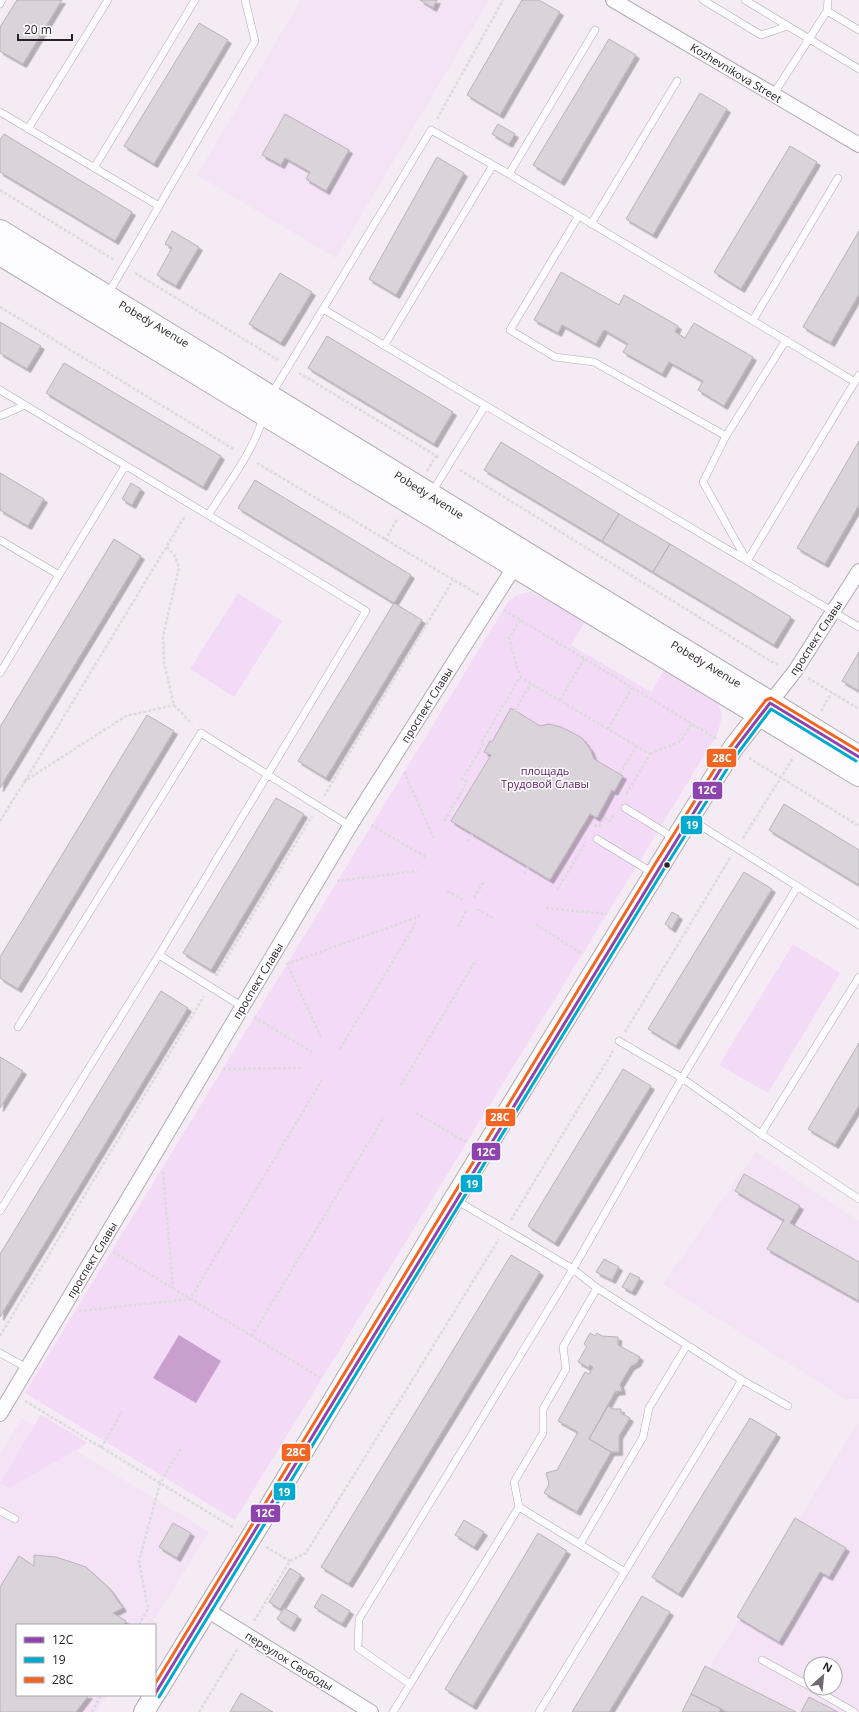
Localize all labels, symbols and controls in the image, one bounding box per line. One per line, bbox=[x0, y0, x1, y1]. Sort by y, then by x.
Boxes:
scale bar bbox=[18, 16, 72, 42]
text: 20 m bbox=[24, 21, 52, 38]
street label: Kozhevnikova Street bbox=[688, 39, 785, 106]
street label: Pobedy Avenue bbox=[116, 297, 192, 350]
street label: Pobedy Avenue bbox=[392, 467, 467, 522]
street label: проспект Славы bbox=[786, 597, 845, 678]
street label: Pobedy Avenue bbox=[668, 637, 744, 690]
street label: проспект Славы bbox=[397, 664, 456, 745]
line badge: 28С bbox=[706, 748, 737, 768]
text: 28С bbox=[712, 750, 732, 765]
park label: площадь Трудовой Славы bbox=[501, 763, 589, 791]
line badge: 12С bbox=[692, 781, 723, 800]
text: 12С bbox=[697, 782, 717, 797]
line badge: 19 bbox=[680, 815, 703, 835]
text: 19 bbox=[686, 817, 698, 832]
unlabelled marker bbox=[662, 860, 672, 870]
street label: проспект Славы bbox=[229, 940, 286, 1022]
line badge: 28С bbox=[485, 1108, 516, 1127]
text: 28С bbox=[490, 1109, 510, 1124]
line badge: 12С bbox=[471, 1142, 501, 1161]
text: 12С bbox=[476, 1144, 496, 1159]
line badge: 19 bbox=[460, 1174, 483, 1193]
text: 19 bbox=[466, 1176, 478, 1191]
street label: проспект Славы bbox=[63, 1219, 120, 1301]
line badge: 28С bbox=[281, 1443, 311, 1462]
text: 28С bbox=[286, 1444, 306, 1459]
line badge: 19 bbox=[273, 1482, 296, 1501]
text: 19 bbox=[278, 1484, 290, 1499]
line badge: 12С bbox=[250, 1504, 281, 1523]
text: 12С bbox=[255, 1505, 275, 1520]
legend bbox=[16, 1624, 156, 1696]
street label: переулок Свободы bbox=[243, 1628, 336, 1694]
text: 12С bbox=[52, 1631, 74, 1648]
text: 19 bbox=[52, 1651, 66, 1668]
north arrow bbox=[803, 1656, 843, 1696]
text: N bbox=[820, 1658, 835, 1675]
text: 28С bbox=[52, 1671, 74, 1688]

